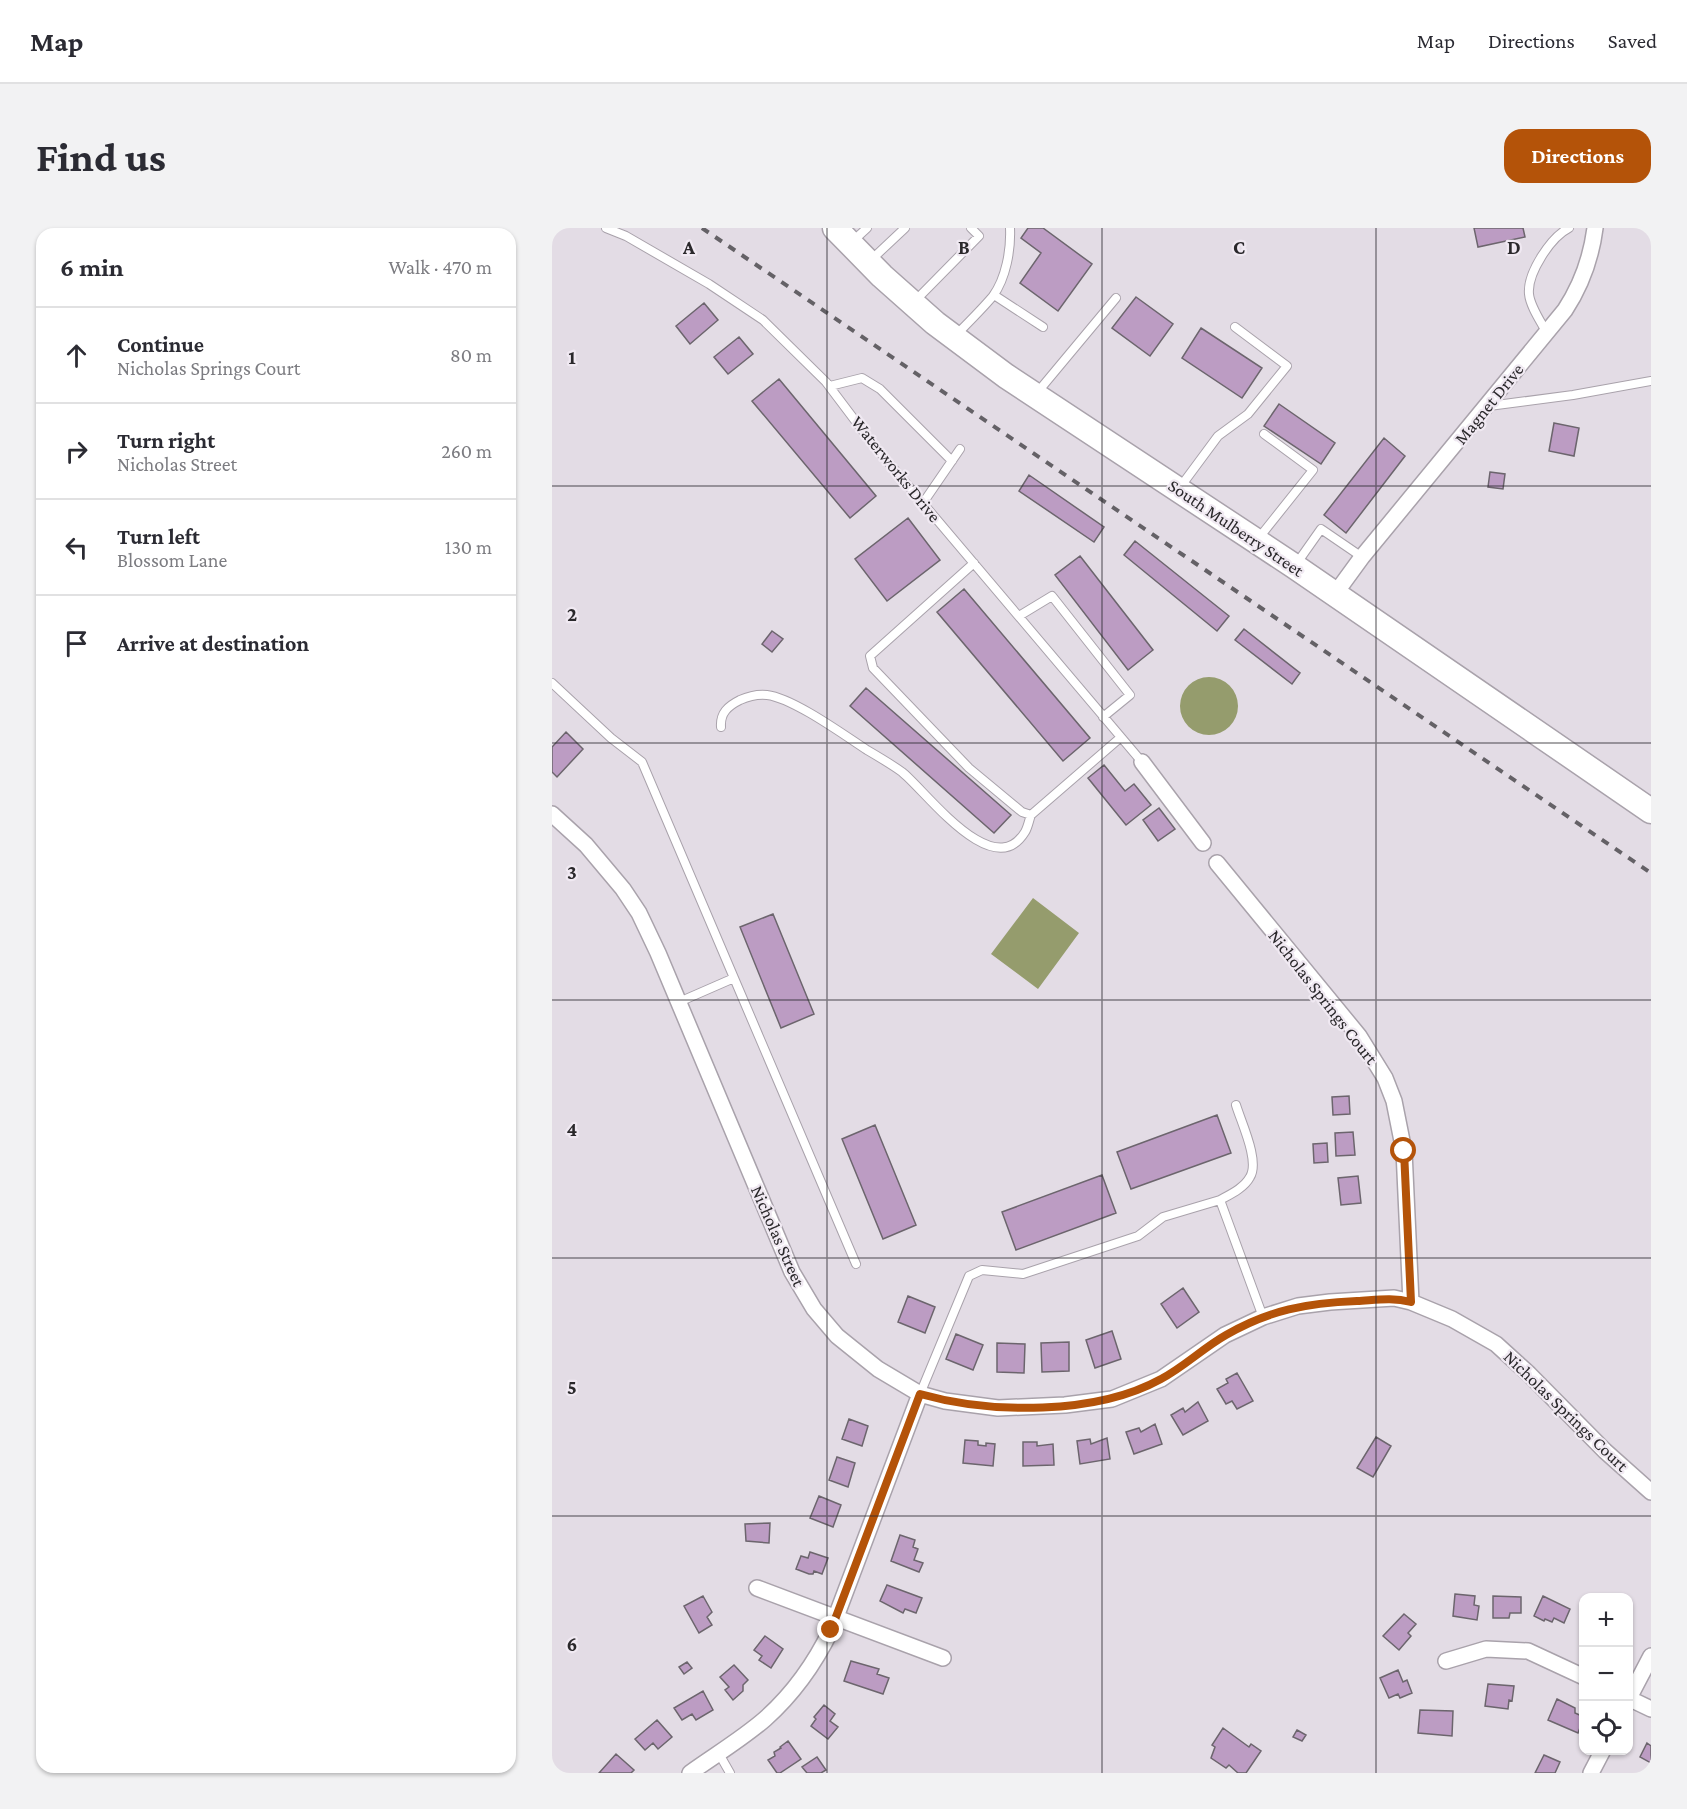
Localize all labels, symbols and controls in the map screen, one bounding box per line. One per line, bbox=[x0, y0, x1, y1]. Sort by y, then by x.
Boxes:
text: Map bbox=[30, 26, 83, 57]
text: Map bbox=[1417, 29, 1455, 53]
text: Directions bbox=[1488, 29, 1575, 53]
text: Saved bbox=[1608, 29, 1657, 53]
button: Directions bbox=[1504, 129, 1651, 183]
text: Find us bbox=[36, 133, 166, 180]
text: A bbox=[682, 236, 696, 258]
text: B bbox=[958, 236, 970, 258]
text: C bbox=[1233, 236, 1245, 258]
text: D bbox=[1507, 236, 1521, 258]
text: 6 min bbox=[60, 253, 124, 282]
text: Walk · 470 m bbox=[388, 256, 492, 278]
text: Continue bbox=[117, 332, 204, 357]
icon: ahead bbox=[60, 339, 93, 372]
text: 80 m bbox=[450, 344, 492, 366]
text: 1 bbox=[568, 346, 576, 368]
text: Nicholas Springs Court bbox=[117, 357, 300, 379]
street label: Magnet Drive bbox=[1450, 360, 1528, 448]
street label: Waterworks Drive bbox=[847, 412, 945, 526]
text: Turn right bbox=[117, 428, 215, 453]
icon: right bbox=[60, 435, 93, 468]
text: 260 m bbox=[441, 440, 492, 462]
text: Nicholas Street bbox=[117, 453, 237, 475]
street label: South Mulberry Street bbox=[1165, 475, 1308, 581]
text: Turn left bbox=[117, 524, 200, 549]
icon: left bbox=[60, 531, 93, 564]
text: 130 m bbox=[445, 536, 492, 558]
text: Blossom Lane bbox=[117, 549, 227, 571]
text: 2 bbox=[567, 603, 577, 625]
icon: arrive bbox=[60, 627, 93, 660]
text: Arrive at destination bbox=[117, 631, 309, 656]
text: 3 bbox=[567, 861, 577, 883]
street label: Nicholas Springs Court bbox=[1264, 926, 1382, 1069]
text: 4 bbox=[567, 1118, 578, 1140]
route start bbox=[1390, 1137, 1416, 1163]
street label: Nicholas Street bbox=[747, 1183, 810, 1290]
street label: Nicholas Springs Court bbox=[1500, 1346, 1633, 1476]
text: 5 bbox=[567, 1376, 577, 1398]
map controls bbox=[1579, 1593, 1633, 1755]
button: + bbox=[1579, 1593, 1633, 1647]
route end bbox=[817, 1616, 843, 1642]
text: 6 bbox=[567, 1633, 577, 1655]
button: − bbox=[1579, 1647, 1633, 1701]
button: locate bbox=[1579, 1701, 1633, 1755]

